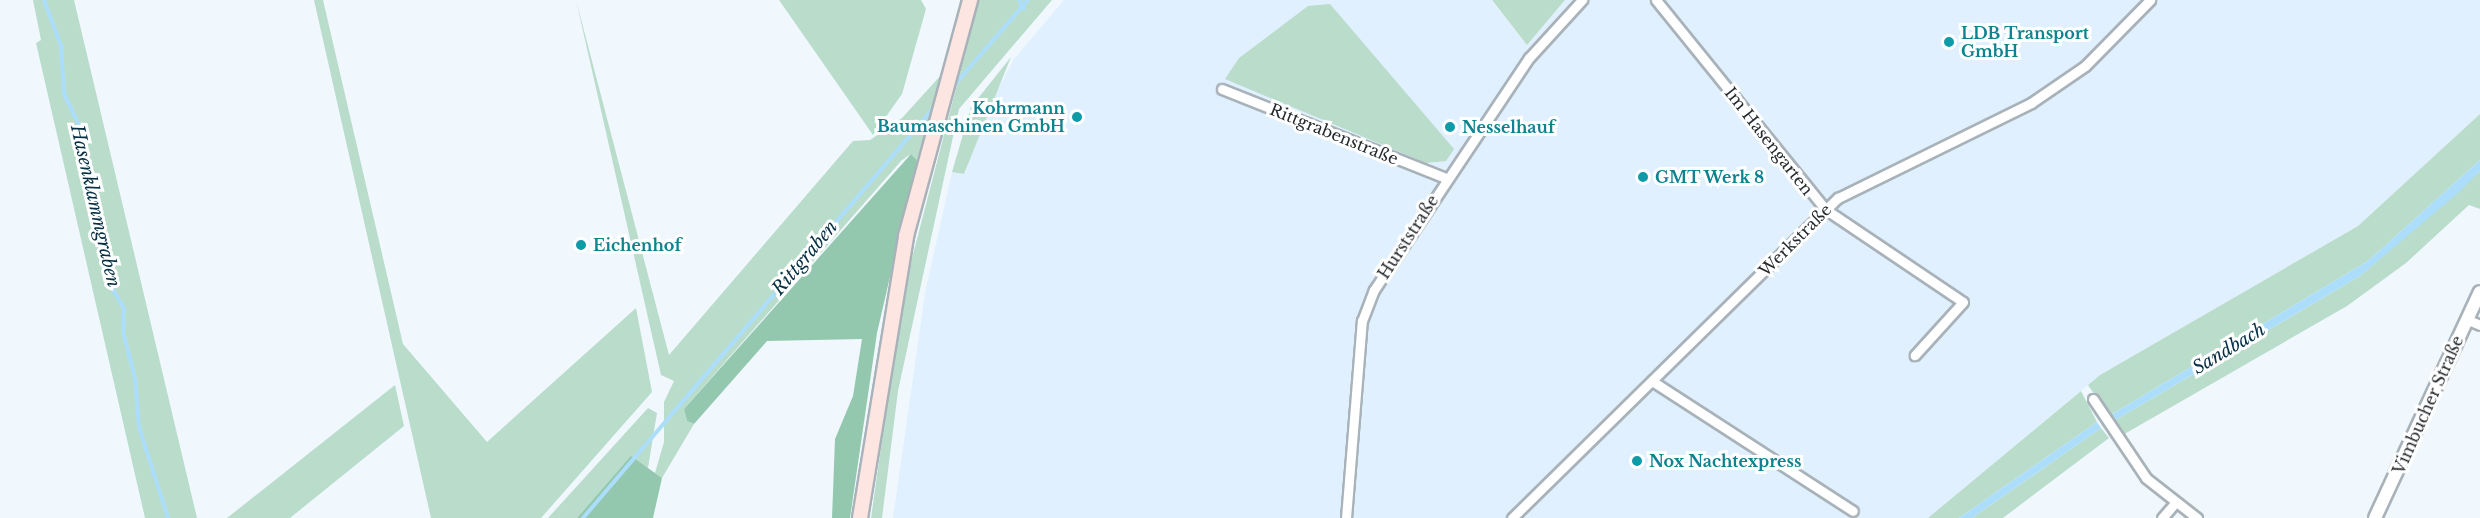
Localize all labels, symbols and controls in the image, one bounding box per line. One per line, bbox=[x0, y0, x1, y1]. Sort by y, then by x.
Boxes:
place label: LDB Transport GmbH bbox=[1961, 23, 2089, 61]
marker: LDB Transport GmbH bbox=[1942, 35, 1956, 49]
street label: Im Hasengarten bbox=[1721, 83, 1817, 199]
place label: Kohrmann Baumaschinen GmbH bbox=[877, 98, 1065, 136]
street label: Rittgrabenstraße bbox=[1267, 99, 1401, 169]
marker: Kohrmann Baumaschinen GmbH bbox=[1070, 110, 1084, 124]
place label: Nesselhauf bbox=[1462, 117, 1555, 137]
marker: Nesselhauf bbox=[1443, 120, 1457, 134]
water label: Hasenklammgraben bbox=[66, 123, 124, 289]
place label: GMT Werk 8 bbox=[1655, 167, 1766, 187]
marker: GMT Werk 8 bbox=[1636, 170, 1650, 184]
street label: Hurststraße bbox=[1374, 191, 1442, 283]
street label: Werkstraße bbox=[1755, 200, 1835, 280]
water label: Rittgraben bbox=[768, 217, 842, 299]
place label: Eichenhof bbox=[593, 235, 682, 255]
marker: Eichenhof bbox=[574, 238, 588, 252]
water label: Sandbach bbox=[2189, 319, 2269, 379]
street label: Vimbucher Straße bbox=[2389, 333, 2467, 477]
place label: Nox Nachtexpress bbox=[1649, 451, 1802, 471]
marker: Nox Nachtexpress bbox=[1630, 454, 1644, 468]

